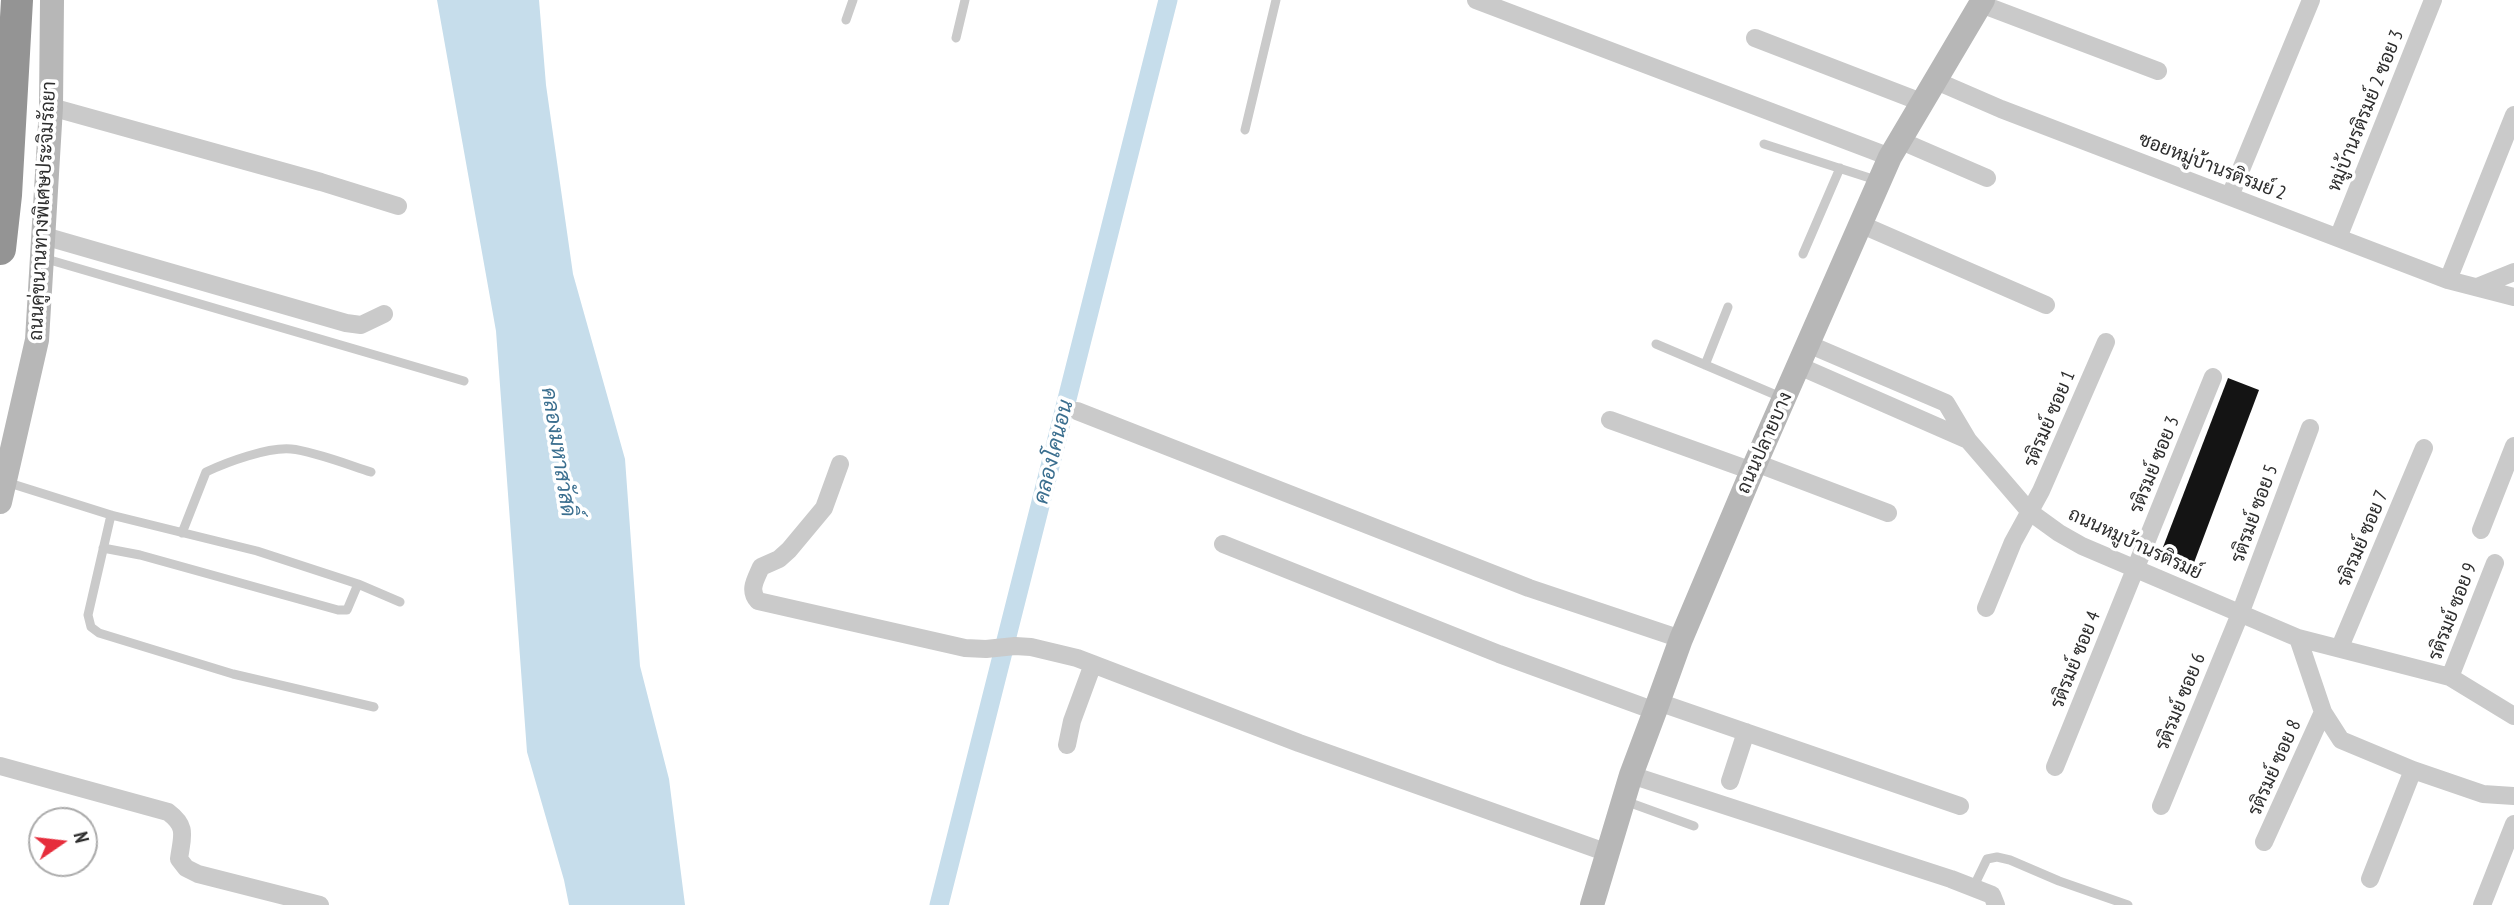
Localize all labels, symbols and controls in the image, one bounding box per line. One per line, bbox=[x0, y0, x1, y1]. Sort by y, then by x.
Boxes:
street label: หมู่บ้านรติรมย์ 2 ซอย 3 bbox=[2323, 27, 2409, 195]
street label: ถนนคู่ขนานทางพิเศษประจิมรัถยา bbox=[25, 81, 61, 341]
street label: ซอยหมู่บ้านรติรมย์ 2 bbox=[2135, 128, 2289, 206]
street label: รติรมย์ ซอย 1 bbox=[2019, 367, 2081, 471]
water label: คลองมหาสวัสดิ์ bbox=[535, 385, 581, 519]
street label: ถนนปลายบาง bbox=[1732, 389, 1798, 497]
water label: คลองโคนอน bbox=[1029, 397, 1079, 507]
street label: รติรมย์ ซอย 3 bbox=[2125, 413, 2185, 517]
street label: รติรมย์ ซอย 5 bbox=[2227, 462, 2283, 566]
street label: รติรมย์ ซอย 7 bbox=[2332, 487, 2394, 591]
street label: ถนนหมูบ้านรติรมย์ bbox=[2064, 503, 2206, 585]
street label: รติรมย์ ซอย 9 bbox=[2424, 560, 2482, 664]
street label: รติรมย์ ซอย 4 bbox=[2046, 608, 2106, 712]
street label: รติรมย์ ซอย 6 bbox=[2151, 650, 2211, 754]
street label: รติรมย์ ซอย 8 bbox=[2244, 716, 2306, 820]
north arrow bbox=[28, 807, 98, 877]
text: N bbox=[69, 830, 94, 845]

